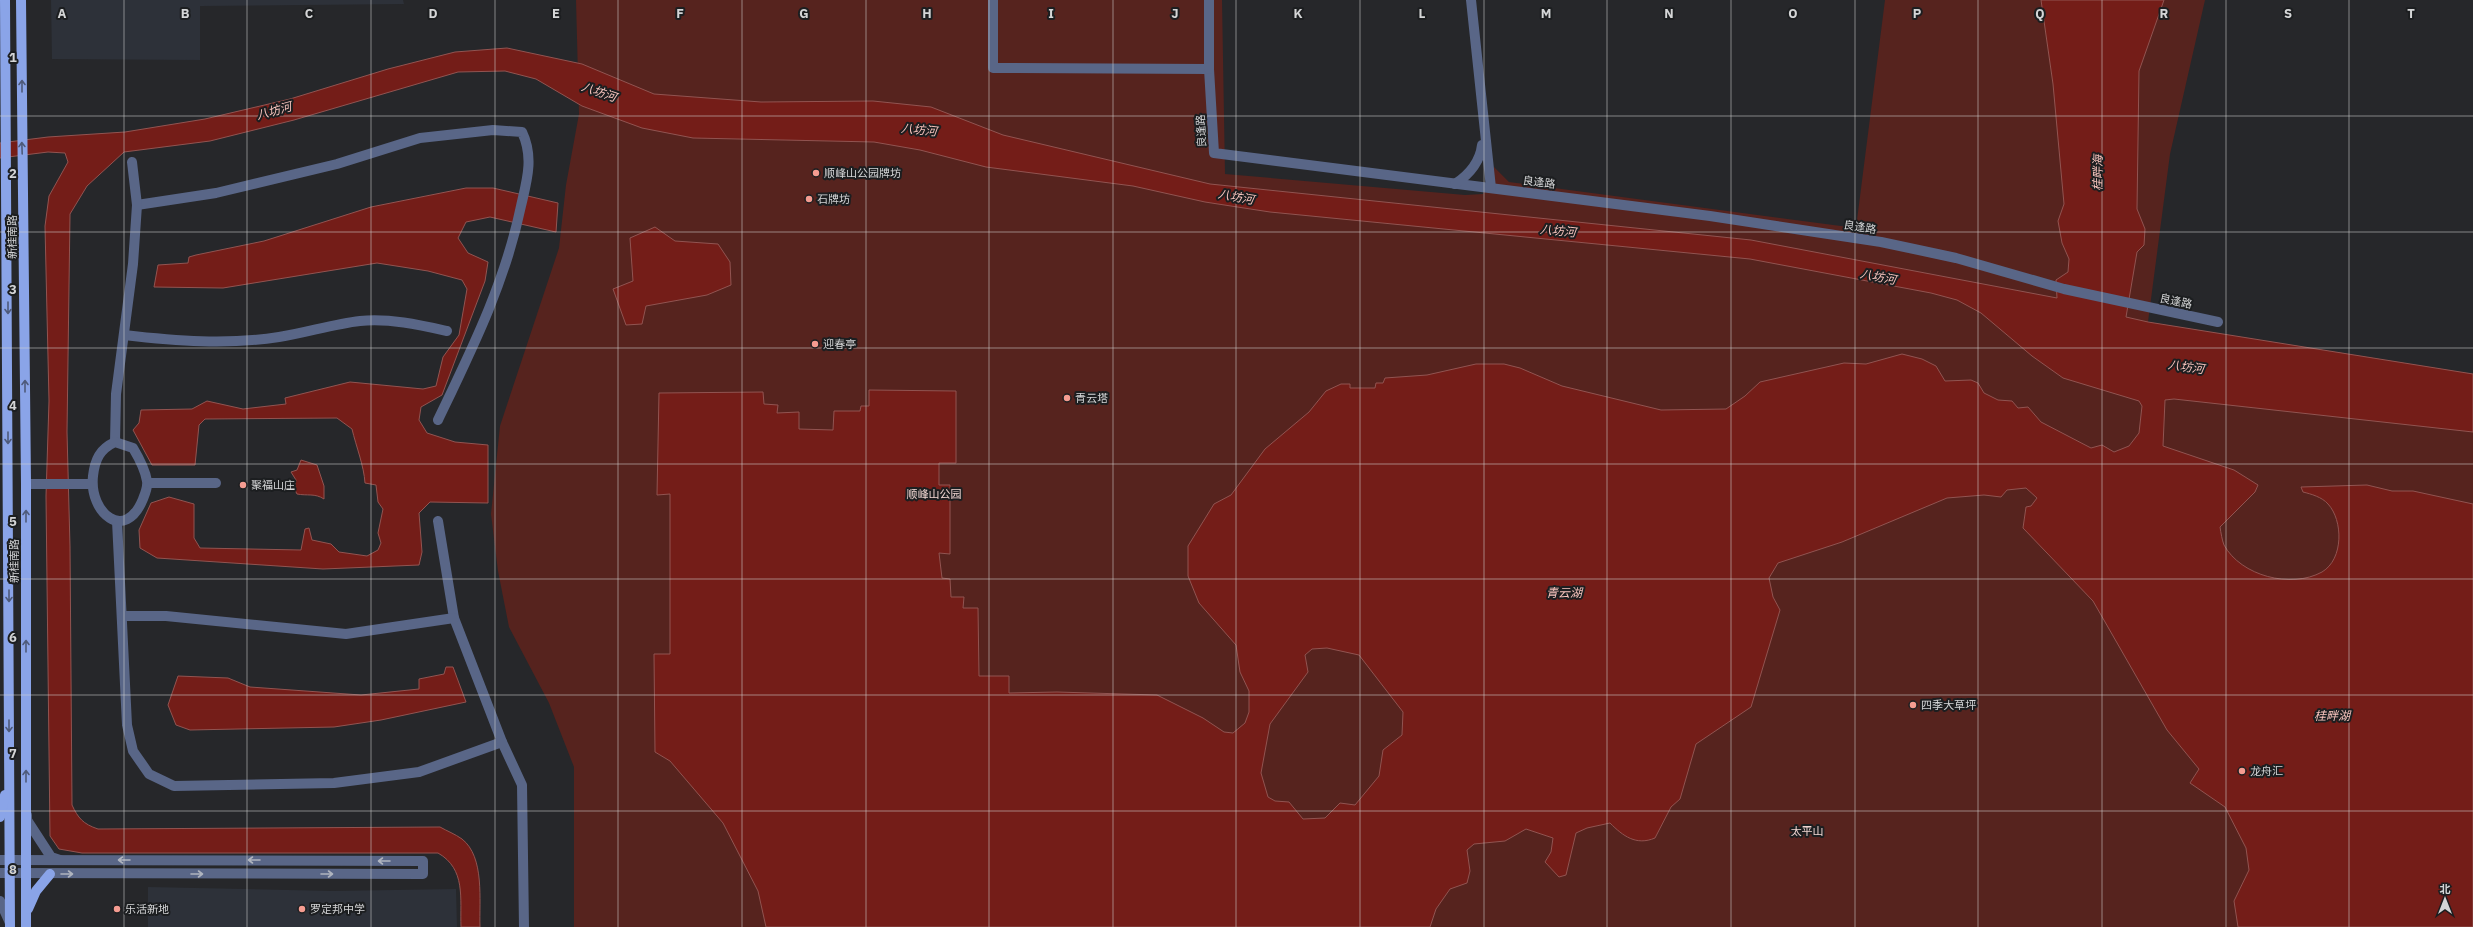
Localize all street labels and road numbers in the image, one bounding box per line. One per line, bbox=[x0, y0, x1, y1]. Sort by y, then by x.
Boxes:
street label: 良逢路 bbox=[1193, 114, 1209, 148]
street label: 良逢路 bbox=[1522, 173, 1556, 191]
street label: 新桂南路 bbox=[5, 215, 19, 259]
street label: 良逢路 bbox=[1843, 218, 1877, 236]
street label: 良逢路 bbox=[2158, 291, 2194, 311]
street label: 新桂南路 bbox=[7, 539, 21, 583]

